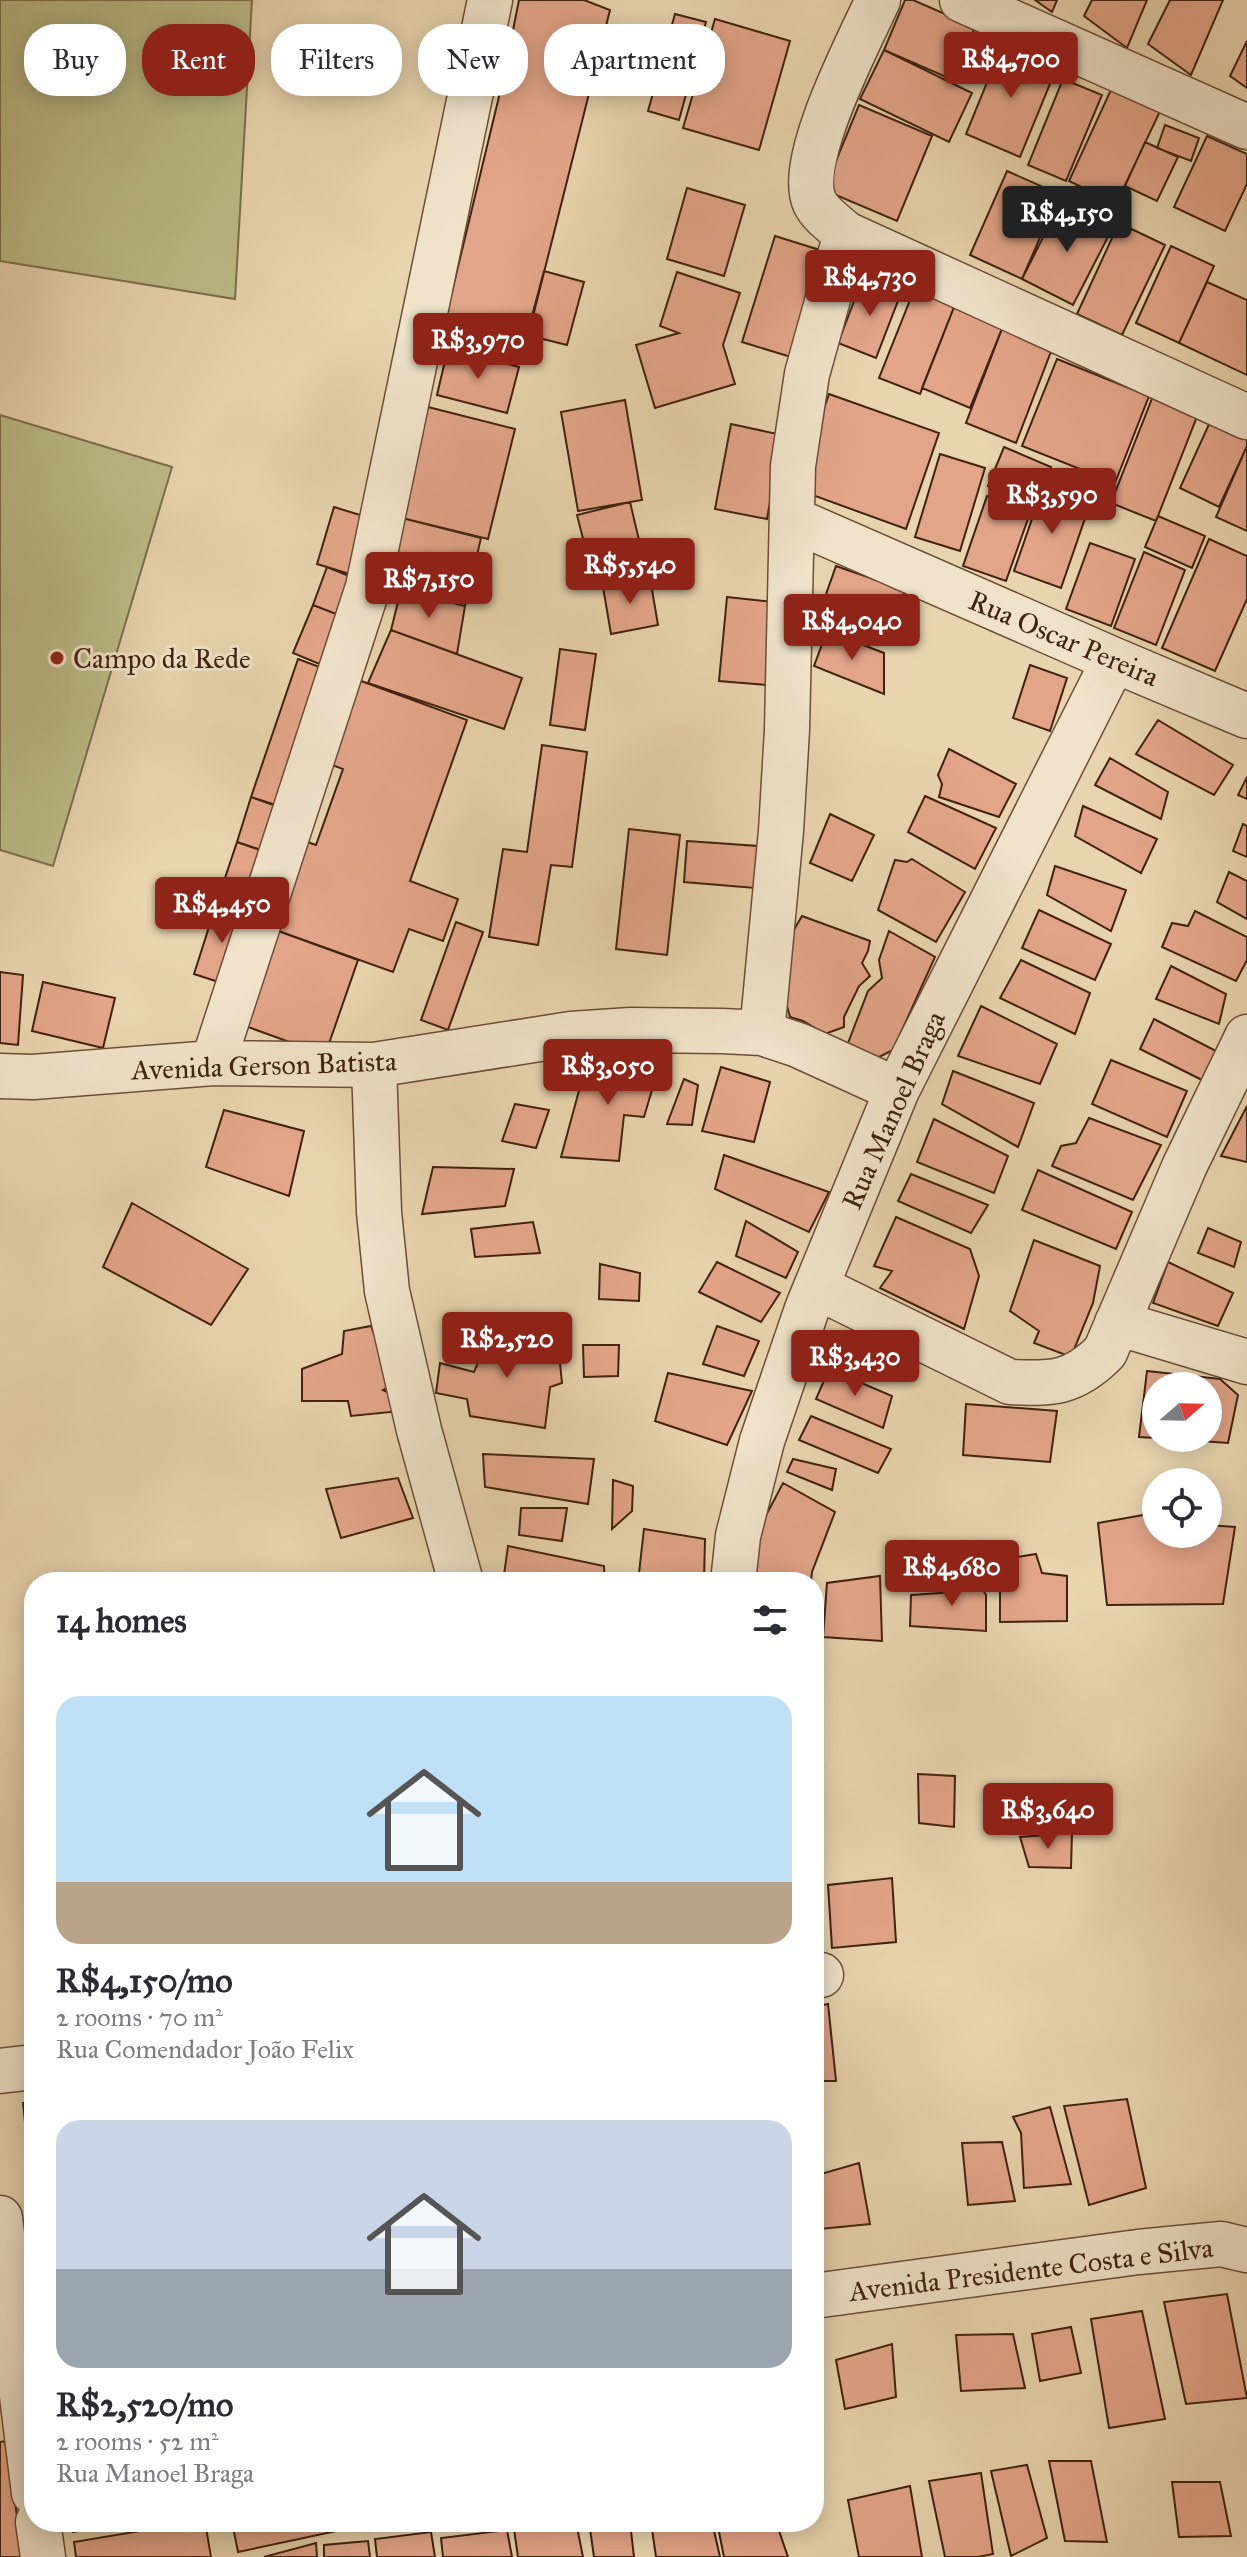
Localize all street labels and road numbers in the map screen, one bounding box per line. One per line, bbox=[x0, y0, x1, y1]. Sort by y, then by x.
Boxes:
street label: Rua Oscar Pereira bbox=[964, 583, 1164, 694]
street label: Rua Manoel Braga bbox=[834, 1006, 953, 1215]
street label: Avenida Gerson Batista bbox=[130, 1043, 397, 1088]
street label: Avenida Presidente Costa e Silva bbox=[846, 2230, 1215, 2309]

